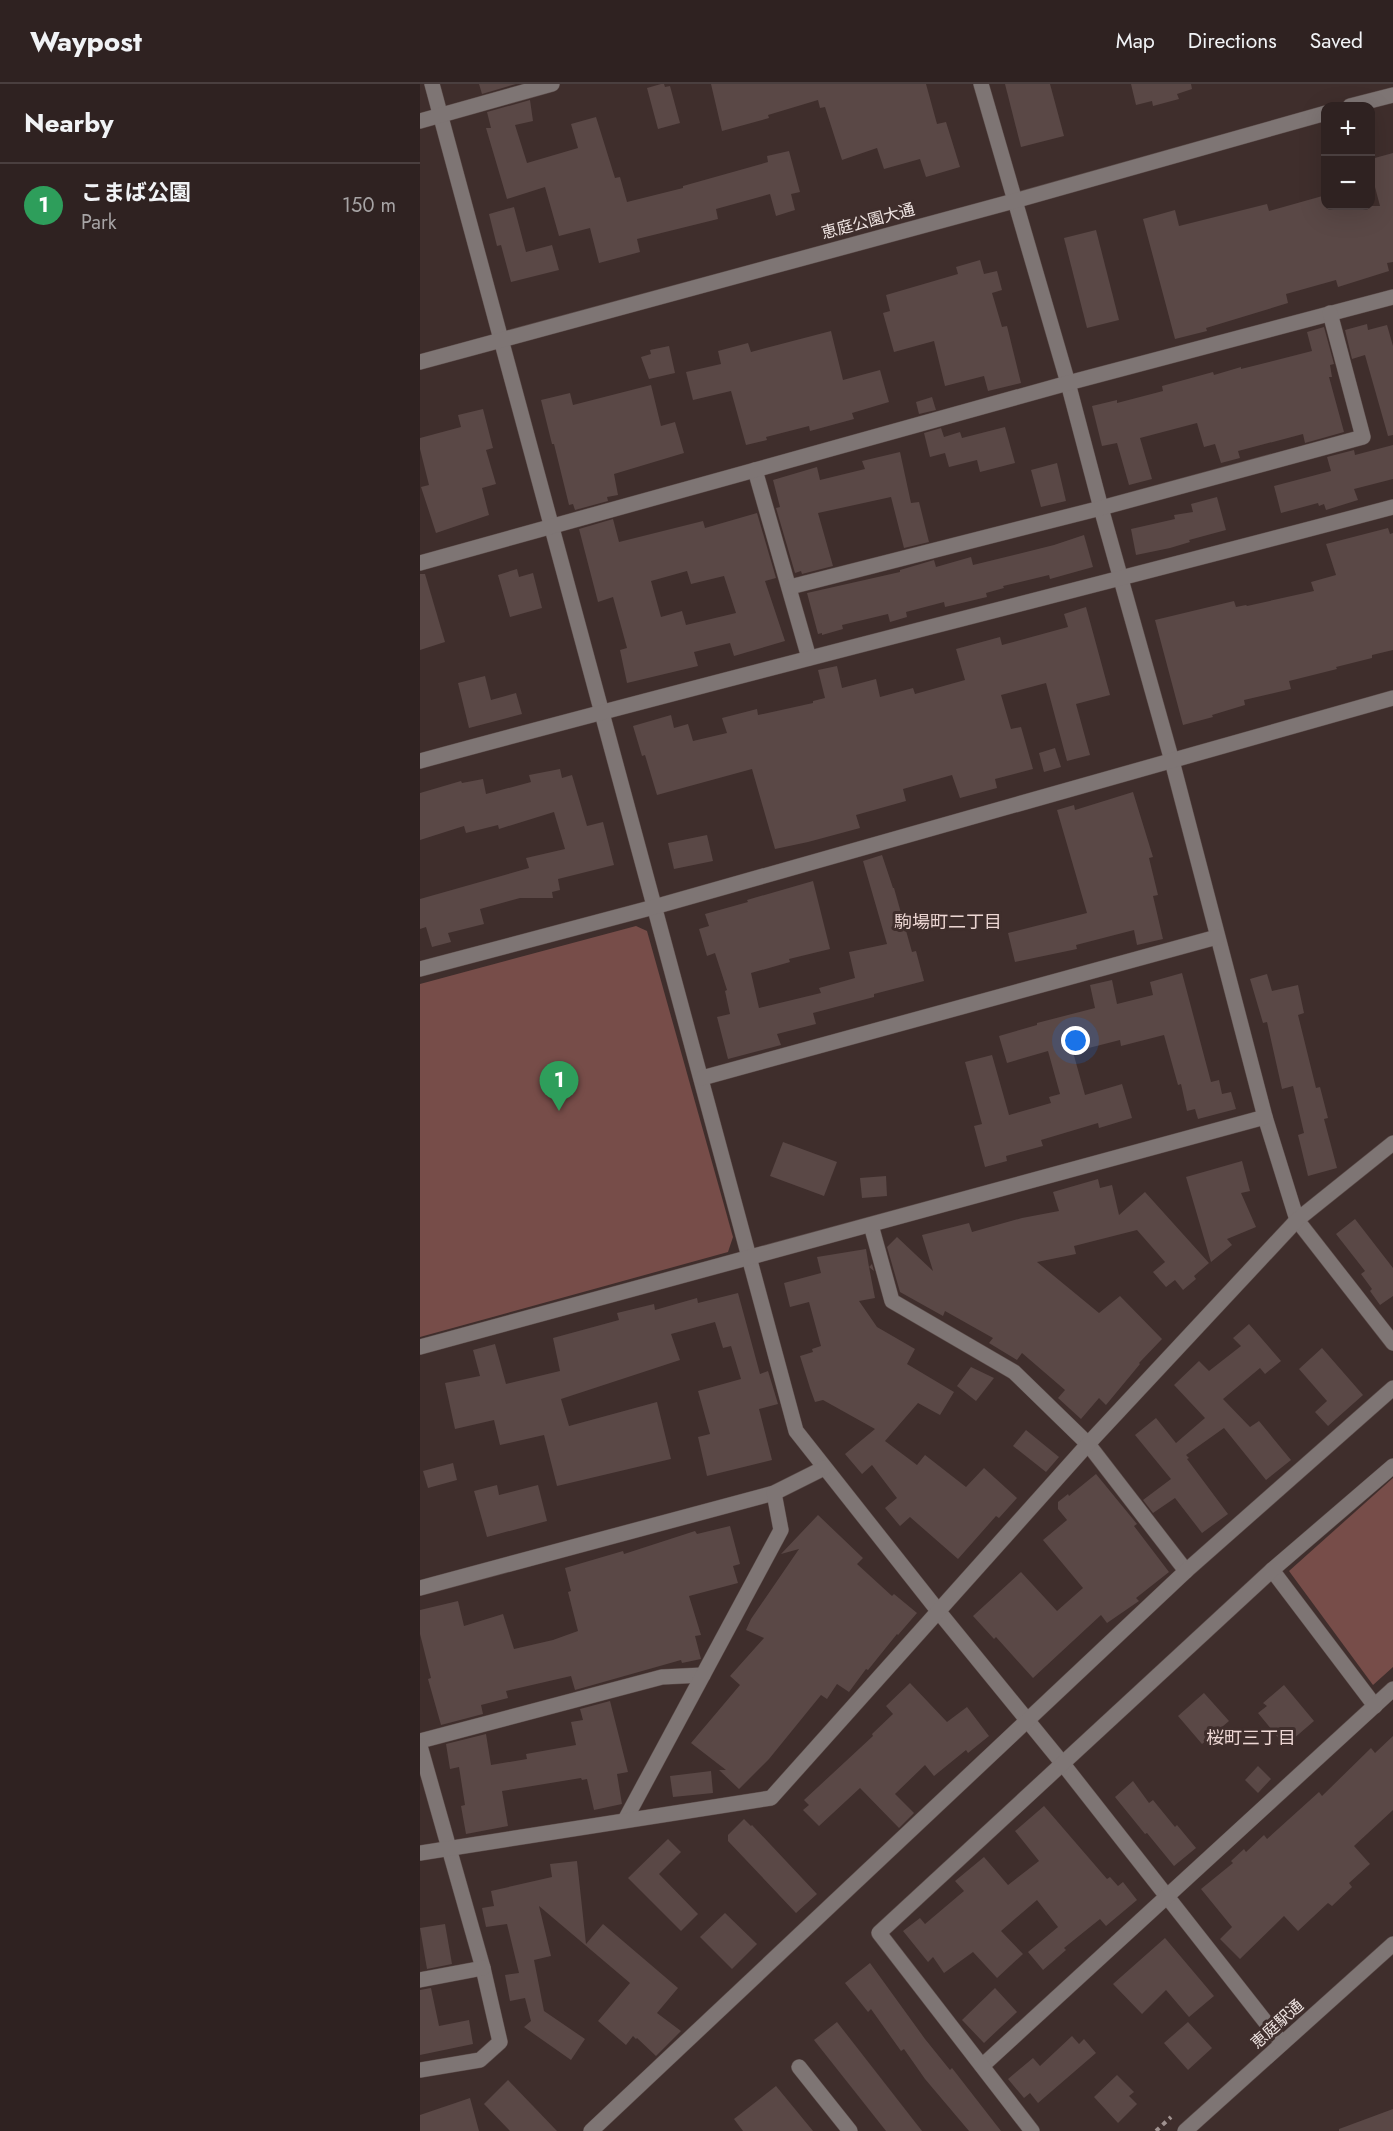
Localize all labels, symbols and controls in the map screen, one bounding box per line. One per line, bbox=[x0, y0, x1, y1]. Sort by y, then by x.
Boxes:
text: Waypost bbox=[30, 21, 142, 62]
text: Map bbox=[1116, 26, 1155, 56]
text: Directions bbox=[1188, 26, 1277, 56]
text: Saved bbox=[1310, 26, 1363, 56]
map controls bbox=[1321, 102, 1375, 210]
button: + bbox=[1321, 102, 1375, 156]
text: Nearby bbox=[24, 104, 113, 142]
button: − bbox=[1321, 156, 1375, 210]
text: こまば公園 bbox=[81, 176, 191, 208]
text: 1 bbox=[38, 191, 49, 220]
text: 150 m bbox=[342, 191, 396, 220]
street label: 恵庭公園大通 bbox=[819, 197, 917, 245]
text: Park bbox=[81, 208, 117, 237]
district label: 駒場町二丁目 bbox=[894, 909, 1002, 935]
your location bbox=[1061, 1026, 1090, 1055]
pin: 1 bbox=[540, 1062, 578, 1111]
district label: 桜町三丁目 bbox=[1206, 1725, 1296, 1751]
street label: 恵庭駅通 bbox=[1246, 1994, 1308, 2054]

